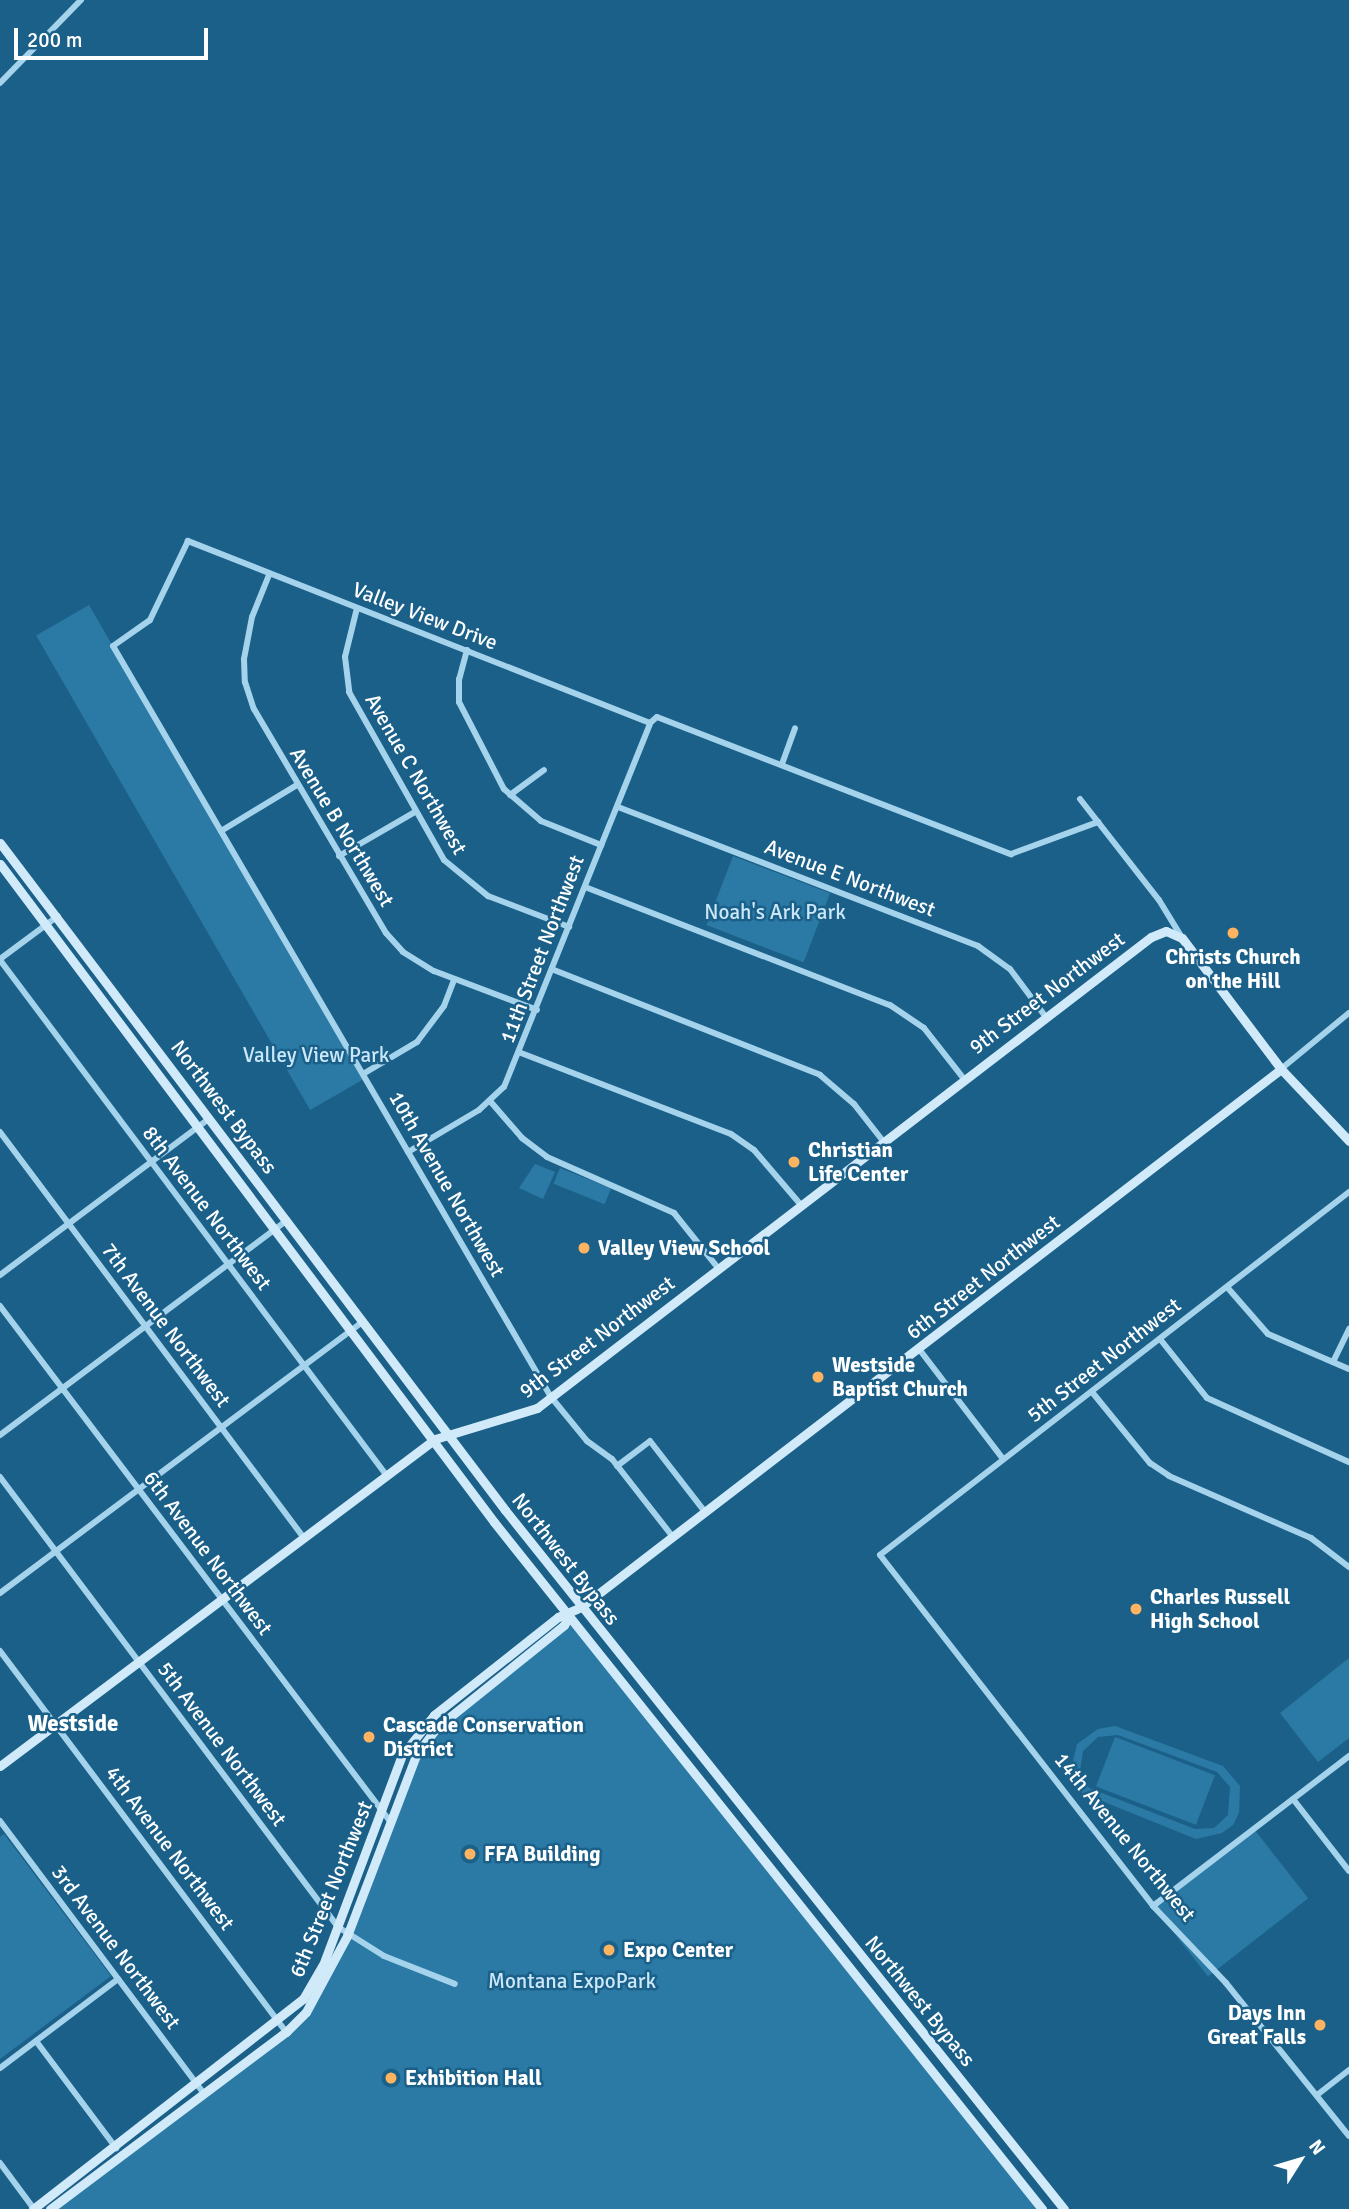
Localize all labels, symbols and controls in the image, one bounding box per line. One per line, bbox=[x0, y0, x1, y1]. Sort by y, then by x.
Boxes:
scale bar bbox=[18, 14, 212, 58]
text: 200 m bbox=[27, 27, 82, 53]
street label: Valley View Drive bbox=[349, 577, 501, 655]
street label: Avenue C Northwest bbox=[360, 689, 472, 859]
street label: Avenue B Northwest bbox=[284, 743, 400, 911]
street label: Avenue E Northwest bbox=[761, 834, 939, 922]
street label: 11th Street Northwest bbox=[495, 852, 589, 1046]
park label: Noah's Ark Park bbox=[704, 899, 846, 925]
marker: Christs Church on the Hill bbox=[1225, 925, 1241, 941]
street label: 9th Street Northwest bbox=[964, 926, 1130, 1060]
place label: Christs Church on the Hill bbox=[1165, 944, 1301, 994]
street label: Northwest Bypass bbox=[166, 1035, 282, 1179]
park label: Valley View Park bbox=[243, 1042, 389, 1068]
street label: 10th Avenue Northwest bbox=[384, 1087, 510, 1281]
street label: 8th Avenue Northwest bbox=[137, 1121, 277, 1295]
place label: Christian Life Center bbox=[808, 1137, 908, 1187]
marker: Christian Life Center bbox=[786, 1154, 802, 1170]
street label: 6th Street Northwest bbox=[901, 1209, 1065, 1345]
place label: Valley View School bbox=[598, 1235, 770, 1261]
street label: 7th Avenue Northwest bbox=[96, 1238, 236, 1412]
marker: Valley View School bbox=[576, 1240, 592, 1256]
street label: 9th Street Northwest bbox=[514, 1270, 680, 1404]
street label: 5th Street Northwest bbox=[1022, 1292, 1186, 1428]
place label: Westside Baptist Church bbox=[832, 1352, 968, 1402]
marker: Westside Baptist Church bbox=[810, 1369, 826, 1385]
street label: 6th Avenue Northwest bbox=[138, 1466, 278, 1640]
street label: Northwest Bypass bbox=[507, 1488, 625, 1630]
place label: Charles Russell High School bbox=[1150, 1584, 1290, 1634]
marker: Charles Russell High School bbox=[1128, 1601, 1144, 1617]
street label: 5th Avenue Northwest bbox=[152, 1657, 292, 1831]
district label: Westside bbox=[27, 1710, 119, 1738]
place label: Cascade Conservation District bbox=[383, 1712, 584, 1762]
marker: Cascade Conservation District bbox=[361, 1729, 377, 1745]
street label: 14th Avenue Northwest bbox=[1049, 1747, 1201, 1927]
street label: 4th Avenue Northwest bbox=[100, 1761, 240, 1935]
street label: 6th Street Northwest bbox=[284, 1797, 378, 1981]
place label: FFA Building bbox=[484, 1841, 601, 1867]
marker: FFA Building bbox=[462, 1846, 478, 1862]
street label: 3rd Avenue Northwest bbox=[46, 1860, 186, 2034]
street label: Northwest Bypass bbox=[860, 1931, 980, 2071]
place label: Expo Center bbox=[623, 1937, 733, 1963]
marker: Expo Center bbox=[601, 1942, 617, 1958]
park label: Montana ExpoPark bbox=[488, 1968, 656, 1994]
place label: Days Inn Great Falls bbox=[1207, 2000, 1306, 2050]
marker: Days Inn Great Falls bbox=[1312, 2017, 1328, 2033]
place label: Exhibition Hall bbox=[405, 2065, 542, 2091]
marker: Exhibition Hall bbox=[383, 2070, 399, 2086]
north arrow bbox=[1265, 2125, 1335, 2195]
text: N bbox=[1303, 2135, 1330, 2160]

